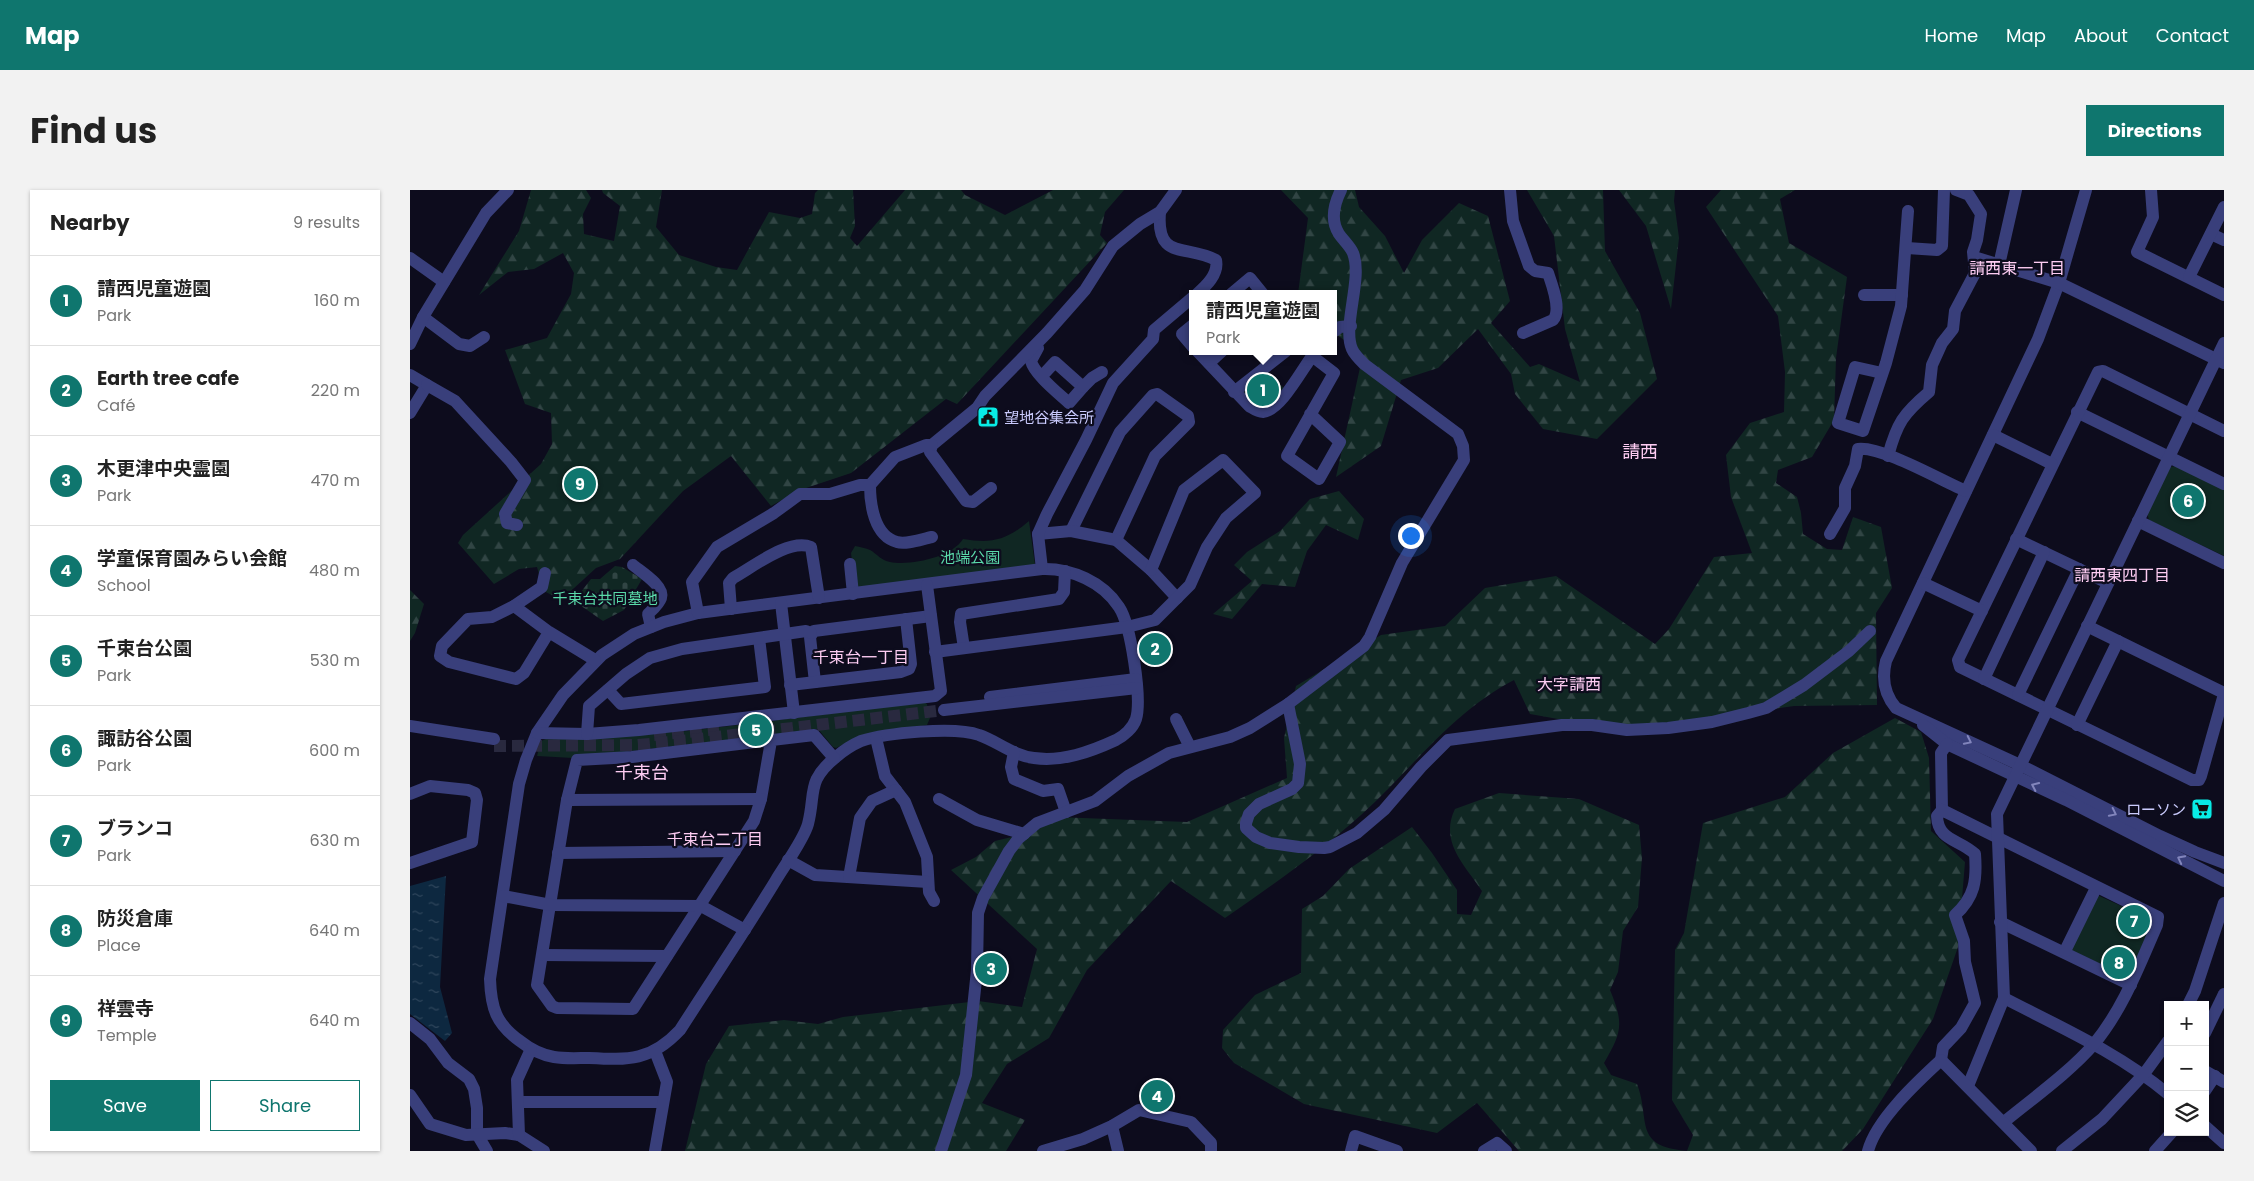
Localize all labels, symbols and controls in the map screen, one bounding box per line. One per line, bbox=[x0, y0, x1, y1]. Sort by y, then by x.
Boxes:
text: Map bbox=[25, 19, 80, 52]
text: Home bbox=[1924, 23, 1978, 48]
text: Map bbox=[2006, 23, 2046, 48]
text: About bbox=[2074, 23, 2128, 48]
text: Contact bbox=[2156, 23, 2229, 48]
button: Directions bbox=[2086, 105, 2224, 156]
text: Find us bbox=[30, 106, 157, 155]
text: Nearby bbox=[50, 208, 130, 237]
text: 9 results bbox=[293, 211, 360, 234]
district label: 請西東一丁目 bbox=[1969, 257, 2065, 280]
text: 請西児童遊園 bbox=[97, 275, 211, 302]
text: 1 bbox=[63, 289, 69, 312]
text: 160 m bbox=[314, 289, 360, 312]
popup bbox=[1189, 290, 1337, 355]
text: 請西児童遊園 bbox=[1206, 297, 1320, 324]
text: Park bbox=[97, 304, 131, 327]
text: Park bbox=[1206, 326, 1240, 349]
text: Earth tree cafe bbox=[97, 365, 239, 392]
pin: 1 bbox=[1247, 371, 1279, 409]
text: 2 bbox=[61, 379, 71, 402]
text: 220 m bbox=[311, 379, 360, 402]
text: Café bbox=[97, 394, 135, 417]
public building icon: 望地谷集会所 bbox=[976, 405, 1000, 429]
place label: 望地谷集会所 bbox=[1004, 407, 1094, 428]
district label: 請西 bbox=[1622, 439, 1658, 464]
text: 木更津中央霊園 bbox=[97, 455, 230, 482]
pin: 9 bbox=[564, 465, 596, 503]
text: 3 bbox=[61, 469, 71, 492]
text: 470 m bbox=[310, 469, 360, 492]
pin: 6 bbox=[2172, 482, 2204, 520]
text: Park bbox=[97, 484, 131, 507]
your location bbox=[1398, 523, 1424, 549]
text: 学童保育園みらい会館 bbox=[97, 545, 287, 572]
park label: 池端公園 bbox=[940, 547, 1000, 568]
text: 4 bbox=[61, 559, 71, 582]
text: 480 m bbox=[309, 559, 360, 582]
district label: 請西東四丁目 bbox=[2074, 564, 2170, 587]
text: School bbox=[97, 574, 151, 597]
park label: 千束台共同墓地 bbox=[552, 588, 658, 609]
pin: 2 bbox=[1139, 630, 1171, 668]
text: 千束台公園 bbox=[97, 635, 192, 662]
district label: 千束台一丁目 bbox=[813, 646, 909, 669]
text: 5 bbox=[61, 649, 71, 672]
text: 530 m bbox=[310, 649, 360, 672]
text: Park bbox=[97, 664, 131, 687]
district label: 大字請西 bbox=[1537, 673, 1601, 696]
pin: 5 bbox=[740, 711, 772, 749]
text: 諏訪谷公園 bbox=[97, 725, 192, 752]
one-way arrow bbox=[1963, 734, 1972, 745]
text: 6 bbox=[61, 739, 71, 762]
text: 600 m bbox=[309, 739, 360, 762]
text: Park bbox=[97, 754, 131, 777]
district label: 千束台 bbox=[615, 760, 669, 785]
one-way arrow bbox=[2031, 782, 2040, 792]
supermarket icon: ローソン bbox=[2190, 797, 2214, 821]
place label: ローソン bbox=[2126, 799, 2186, 820]
one-way arrow bbox=[2108, 807, 2117, 817]
text: ブランコ bbox=[97, 815, 173, 842]
district label: 千束台二丁目 bbox=[667, 828, 763, 851]
text: 7 bbox=[62, 829, 70, 852]
text: 630 m bbox=[310, 829, 360, 852]
text: Park bbox=[97, 844, 131, 867]
one-way arrow bbox=[2177, 855, 2186, 865]
pin: 7 bbox=[2118, 902, 2150, 940]
text: 防災倉庫 bbox=[97, 905, 173, 932]
text: 8 bbox=[61, 919, 71, 942]
text: 640 m bbox=[309, 919, 360, 942]
text: Place bbox=[97, 934, 141, 957]
pin: 8 bbox=[2103, 944, 2135, 982]
pin: 3 bbox=[975, 950, 1007, 988]
text: 祥雲寺 bbox=[97, 995, 154, 1022]
map controls bbox=[2164, 1001, 2209, 1136]
button: + bbox=[2164, 1001, 2209, 1046]
text: 9 bbox=[61, 1009, 71, 1032]
text: 640 m bbox=[309, 1009, 360, 1032]
text: Temple bbox=[97, 1024, 157, 1047]
button: − bbox=[2164, 1046, 2209, 1091]
pin: 4 bbox=[1141, 1077, 1173, 1115]
button: Save bbox=[50, 1080, 200, 1131]
button: Share bbox=[210, 1080, 360, 1131]
button: layers bbox=[2164, 1091, 2209, 1136]

